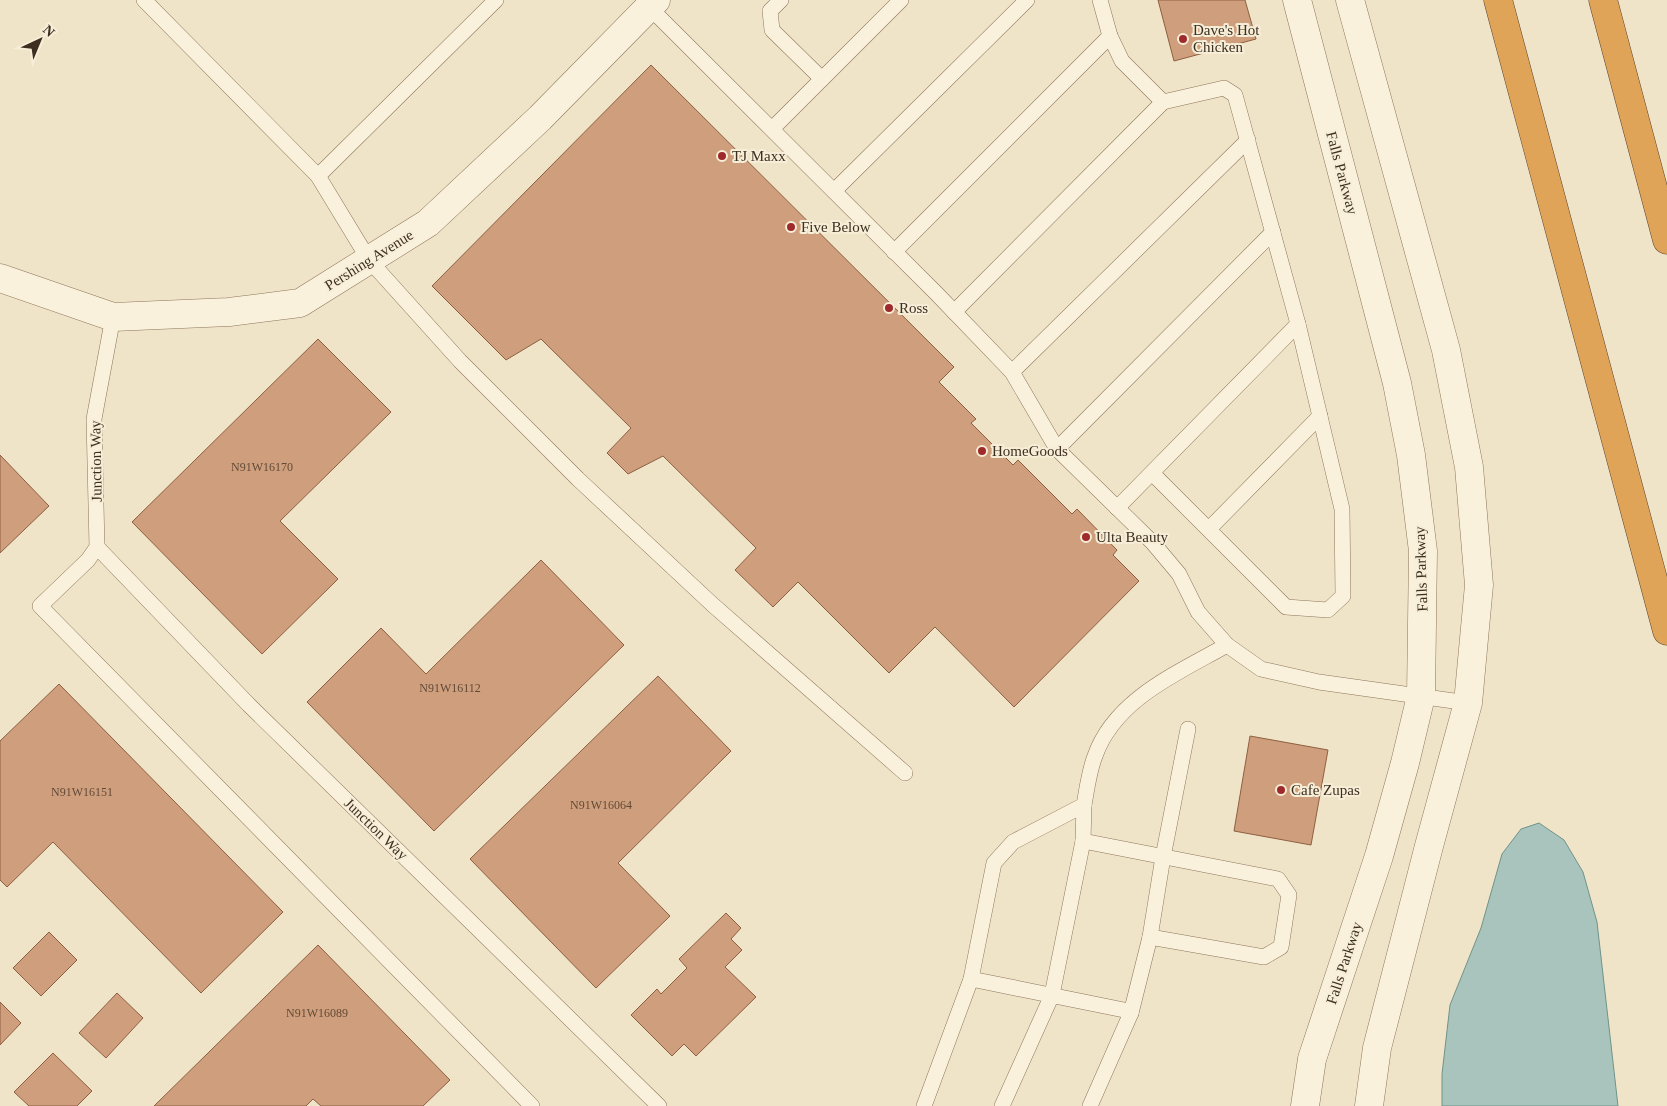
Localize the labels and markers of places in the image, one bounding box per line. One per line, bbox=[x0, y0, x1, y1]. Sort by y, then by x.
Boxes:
place label: Dave's Hot Chicken bbox=[1193, 22, 1260, 55]
marker: Dave's Hot Chicken bbox=[1177, 33, 1189, 45]
place label: TJ Maxx bbox=[732, 148, 786, 164]
marker: TJ Maxx bbox=[716, 150, 728, 162]
place label: Five Below bbox=[801, 219, 871, 235]
marker: Five Below bbox=[785, 221, 797, 233]
place label: Ross bbox=[899, 300, 928, 316]
marker: Ross bbox=[883, 302, 895, 314]
place label: HomeGoods bbox=[992, 443, 1068, 459]
marker: HomeGoods bbox=[976, 445, 988, 457]
place label: Ulta Beauty bbox=[1096, 529, 1169, 545]
marker: Ulta Beauty bbox=[1080, 531, 1092, 543]
place label: Cafe Zupas bbox=[1291, 782, 1360, 798]
marker: Cafe Zupas bbox=[1275, 784, 1287, 796]

